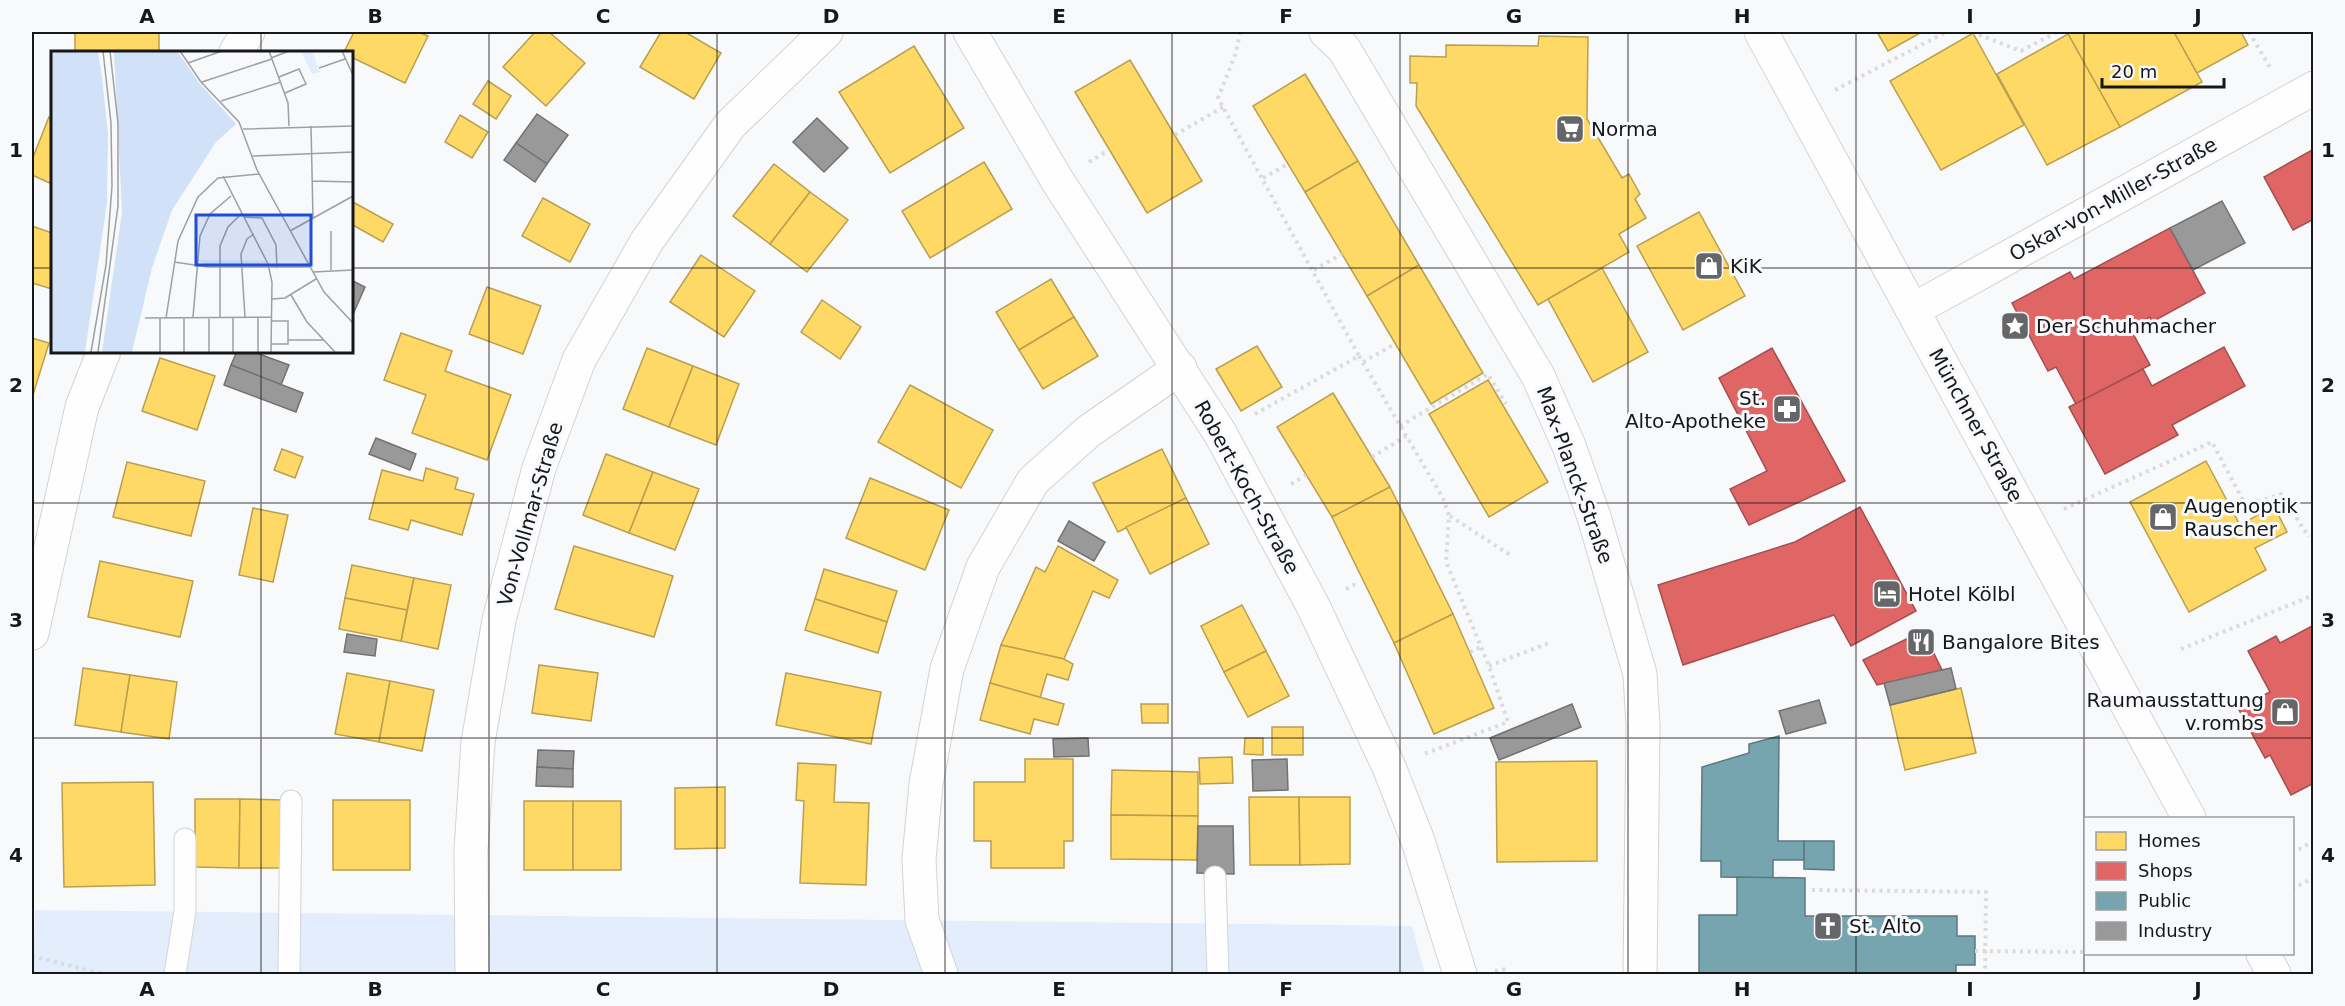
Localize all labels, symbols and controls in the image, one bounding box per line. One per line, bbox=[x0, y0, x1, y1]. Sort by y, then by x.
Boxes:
text: A bbox=[139, 4, 155, 28]
text: B bbox=[367, 4, 383, 28]
text: C bbox=[596, 4, 610, 28]
text: D bbox=[823, 4, 839, 28]
text: E bbox=[1052, 4, 1066, 28]
text: F bbox=[1279, 4, 1293, 28]
text: G bbox=[1506, 4, 1522, 28]
text: H bbox=[1734, 4, 1750, 28]
text: I bbox=[1966, 4, 1974, 28]
text: J bbox=[2192, 4, 2202, 28]
inset map bbox=[51, 51, 352, 352]
scale bar bbox=[2102, 51, 2224, 89]
text: 20 m bbox=[2111, 61, 2157, 82]
supermarket icon: Norma bbox=[1554, 113, 1586, 145]
place label: Norma bbox=[1591, 117, 1658, 141]
street label: Oskar-von-Miller-Straße bbox=[2005, 132, 2221, 266]
text: 1 bbox=[9, 138, 23, 162]
text: 1 bbox=[2321, 138, 2335, 162]
shop icon: KiK bbox=[1693, 250, 1725, 282]
place label: KiK bbox=[1730, 254, 1763, 278]
place icon: Der Schuhmacher bbox=[1999, 310, 2031, 342]
place label: Der Schuhmacher bbox=[2036, 314, 2217, 338]
street label: Münchner Straße bbox=[1924, 344, 2028, 506]
text: 2 bbox=[9, 373, 23, 397]
text: 2 bbox=[2321, 373, 2335, 397]
street label: Max-Planck-Straße bbox=[1532, 383, 1618, 567]
place label: St. Alto-Apotheke bbox=[1625, 386, 1766, 433]
pharmacy icon: St. Alto-Apotheke bbox=[1771, 393, 1803, 425]
street label: Robert-Koch-Straße bbox=[1189, 396, 1305, 578]
street label: Von-Vollmar-Straße bbox=[492, 419, 568, 609]
place label: Augenoptik Rauscher bbox=[2184, 494, 2298, 541]
shop icon: Augenoptik Rauscher bbox=[2147, 501, 2179, 533]
hotel icon: Hotel Kölbl bbox=[1871, 578, 1903, 610]
place label: Hotel Kölbl bbox=[1908, 582, 2016, 606]
text: 3 bbox=[9, 608, 23, 632]
text: 3 bbox=[2321, 608, 2335, 632]
restaurant icon: Bangalore Bites bbox=[1905, 626, 1937, 658]
place label: Bangalore Bites bbox=[1942, 630, 2100, 654]
place label: Raumausstattung v.rombs bbox=[2087, 688, 2264, 735]
shop icon: Raumausstattung v.rombs bbox=[2269, 696, 2301, 728]
legend bbox=[2084, 817, 2294, 955]
text: Homes bbox=[2138, 830, 2201, 851]
text: 4 bbox=[9, 843, 23, 867]
text: 4 bbox=[2321, 843, 2335, 867]
text: Shops bbox=[2138, 860, 2193, 881]
text: Public bbox=[2138, 890, 2191, 911]
church icon: St. Alto bbox=[1812, 910, 1844, 942]
place label: St. Alto bbox=[1849, 914, 1922, 938]
text: Industry bbox=[2138, 920, 2212, 941]
text: A bbox=[139, 977, 155, 1001]
text: B bbox=[367, 977, 383, 1001]
text: C bbox=[596, 977, 610, 1001]
text: D bbox=[823, 977, 839, 1001]
text: E bbox=[1052, 977, 1066, 1001]
text: F bbox=[1279, 977, 1293, 1001]
text: G bbox=[1506, 977, 1522, 1001]
text: H bbox=[1734, 977, 1750, 1001]
text: I bbox=[1966, 977, 1974, 1001]
text: J bbox=[2192, 977, 2202, 1001]

